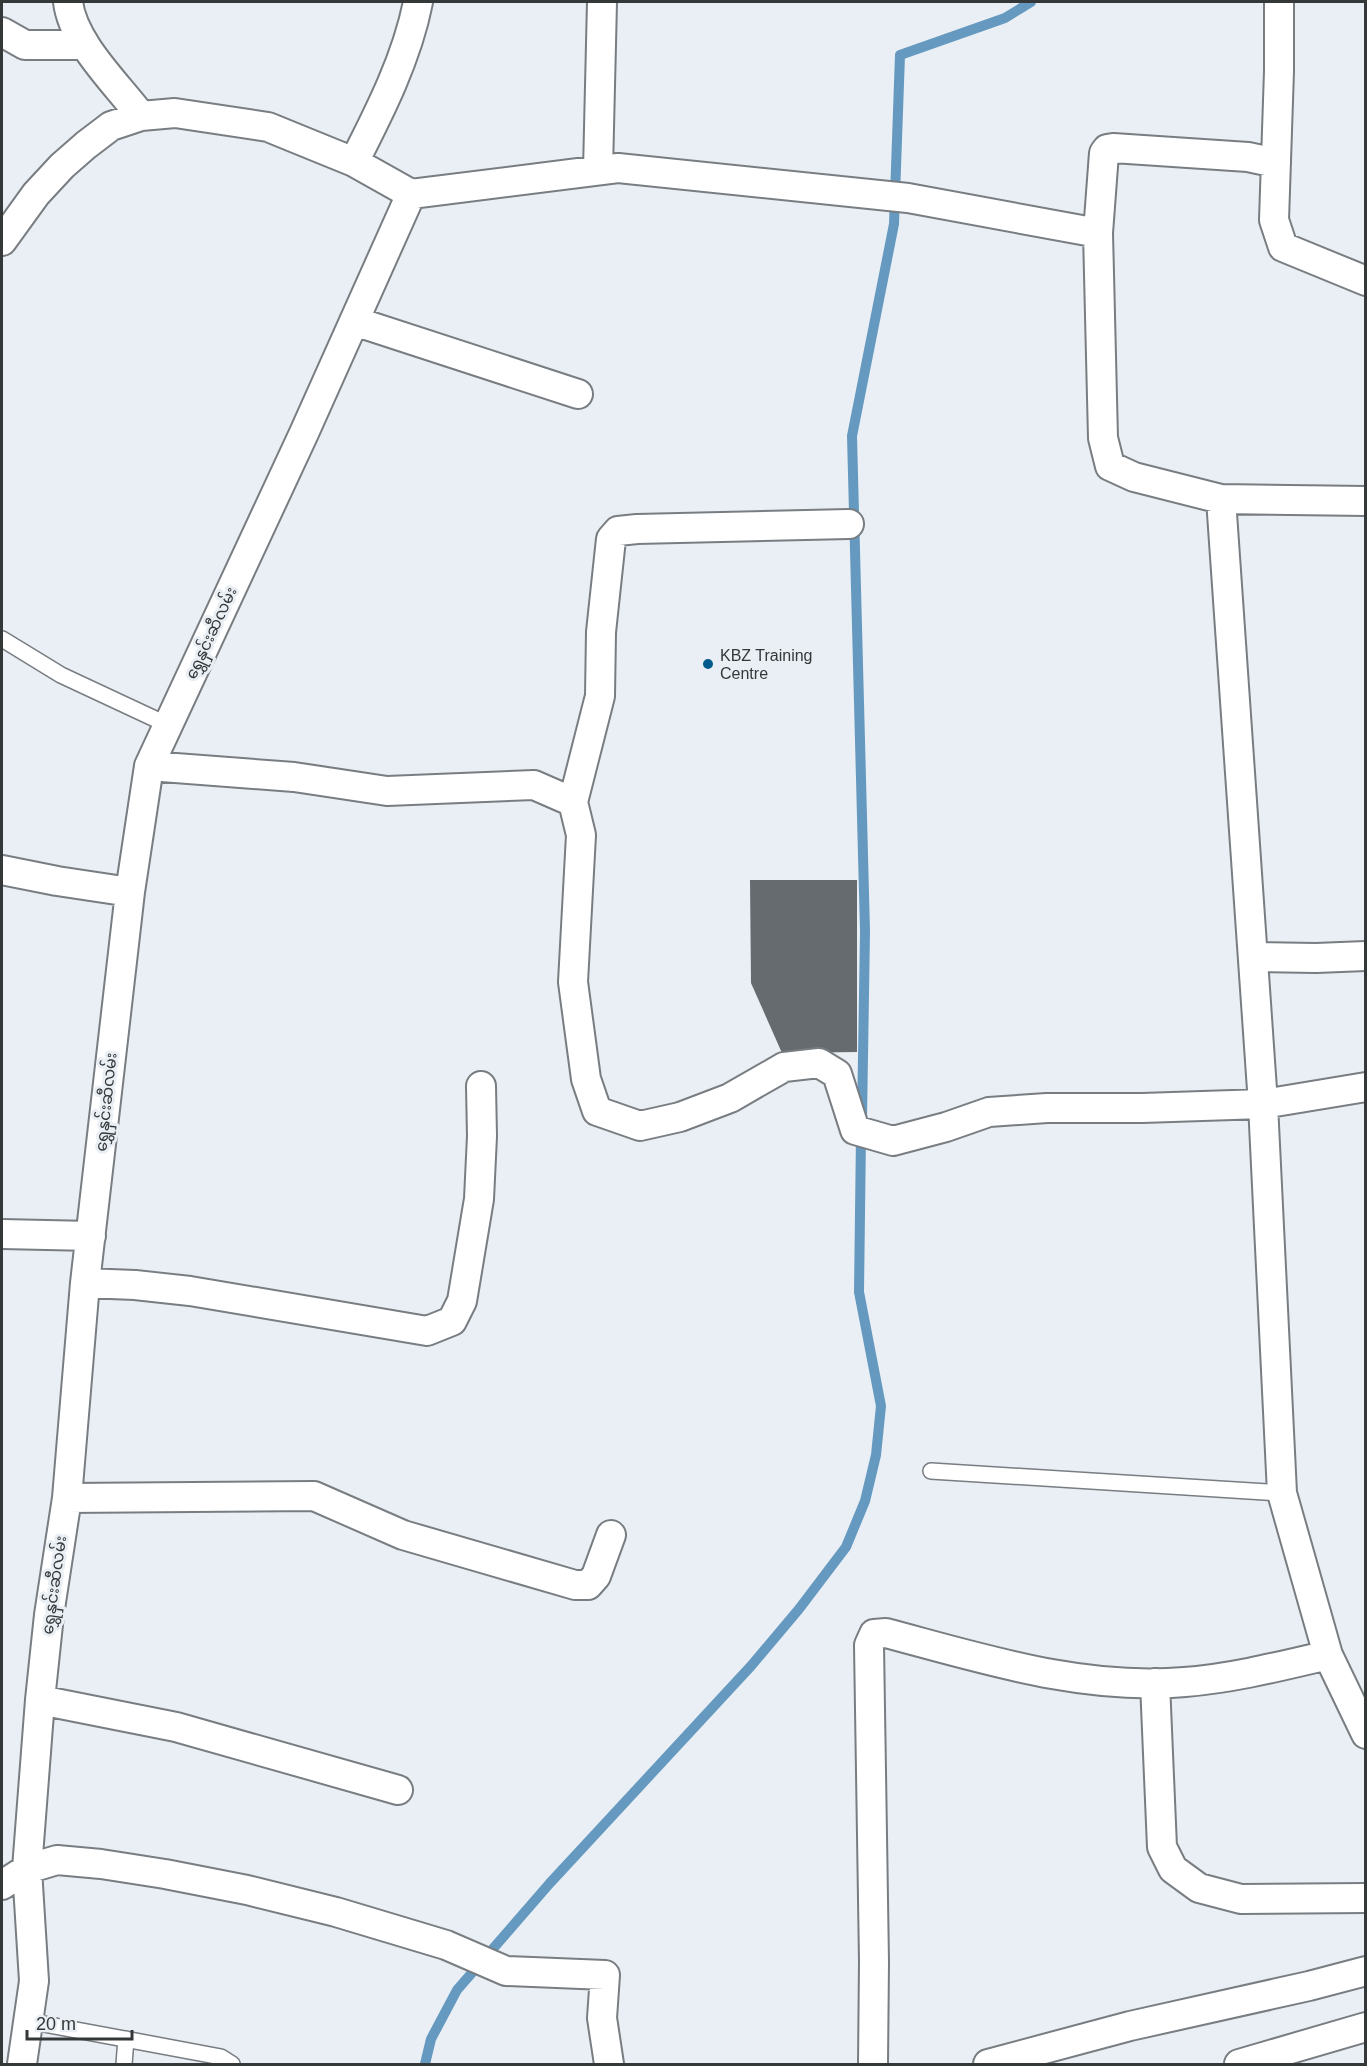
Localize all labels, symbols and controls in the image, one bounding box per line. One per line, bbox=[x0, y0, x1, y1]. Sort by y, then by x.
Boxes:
street label: ရွှေနှင်းဆီလမ်း bbox=[180, 583, 245, 684]
place label: KBZ Training Centre bbox=[720, 647, 812, 682]
marker: KBZ Training Centre bbox=[701, 657, 715, 671]
street label: ရွှေနှင်းဆီလမ်း bbox=[89, 1051, 126, 1153]
street label: ရွှေနှင်းဆီလမ်း bbox=[36, 1534, 75, 1636]
scale bar bbox=[27, 2003, 132, 2041]
text: 20 m bbox=[36, 2014, 76, 2034]

